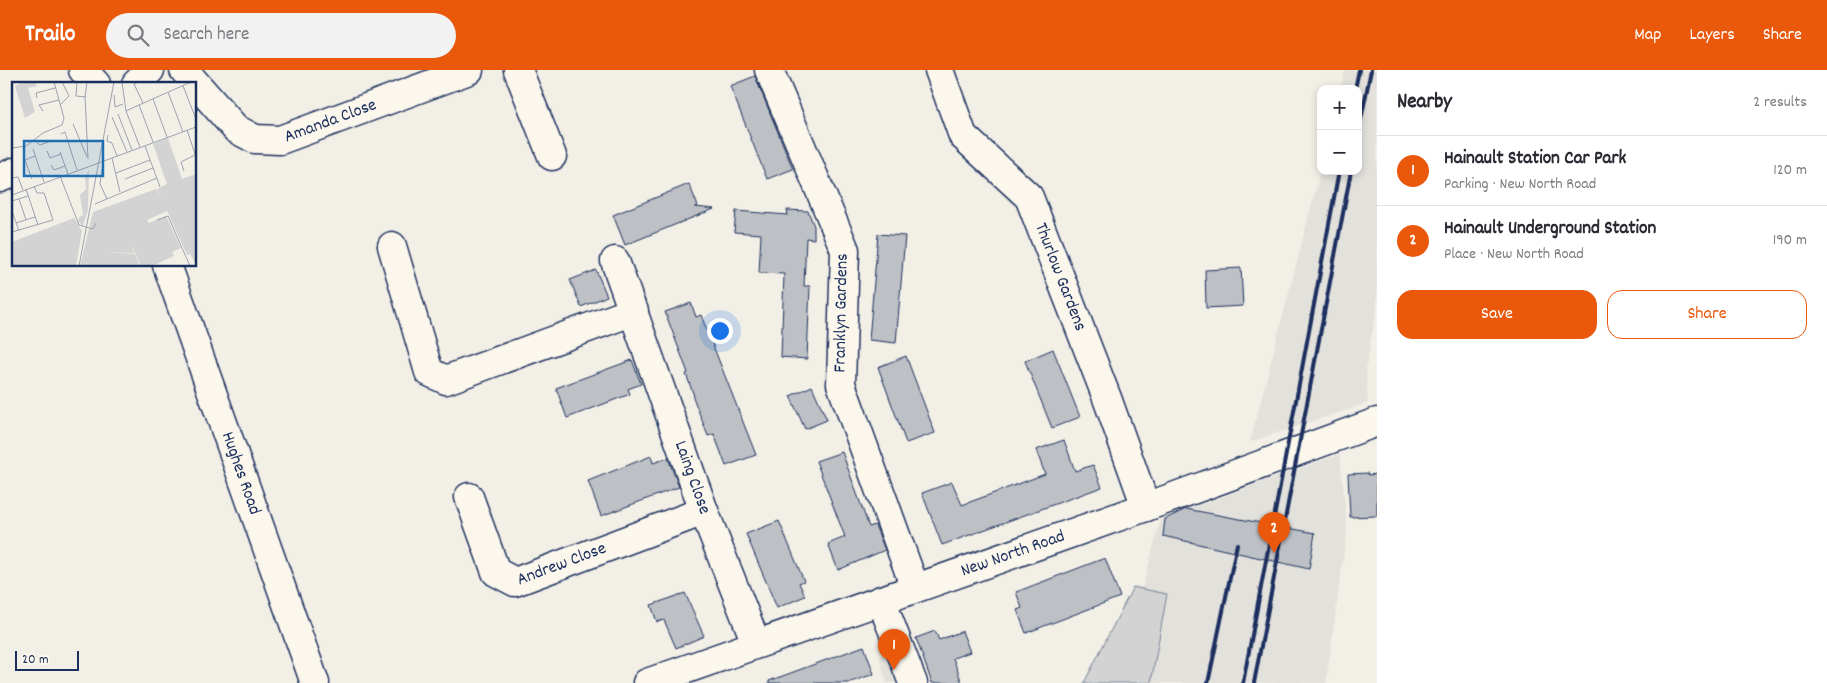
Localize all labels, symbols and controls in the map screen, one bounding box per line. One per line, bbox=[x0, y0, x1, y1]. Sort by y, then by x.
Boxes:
search box bbox=[106, 13, 456, 58]
text: Trailo bbox=[25, 18, 76, 52]
icon: search bbox=[124, 21, 152, 49]
text: Search here bbox=[164, 22, 249, 49]
text: Map bbox=[1634, 23, 1661, 48]
text: Layers bbox=[1689, 23, 1735, 48]
text: Share bbox=[1763, 23, 1802, 48]
inset map bbox=[12, 82, 196, 266]
map controls bbox=[1317, 85, 1362, 175]
button: + bbox=[1317, 85, 1362, 130]
text: Nearby bbox=[1397, 88, 1452, 118]
text: 2 results bbox=[1753, 91, 1807, 114]
street label: Amanda Close bbox=[281, 93, 380, 150]
button: − bbox=[1317, 130, 1362, 175]
text: Hainault Station Car Park bbox=[1444, 146, 1626, 173]
text: 1 bbox=[1411, 159, 1415, 182]
text: 120 m bbox=[1773, 159, 1807, 182]
text: Parking · New North Road bbox=[1444, 173, 1596, 196]
text: Hainault Underground Station bbox=[1444, 216, 1656, 243]
street label: Thurlow Gardens bbox=[1028, 219, 1092, 335]
text: 2 bbox=[1410, 229, 1417, 252]
text: 190 m bbox=[1773, 229, 1807, 252]
text: Place · New North Road bbox=[1444, 243, 1584, 266]
street label: Franklyn Gardens bbox=[828, 253, 856, 373]
button: Save bbox=[1397, 290, 1597, 339]
button: Share bbox=[1607, 290, 1807, 339]
your location bbox=[707, 318, 733, 344]
street label: Hughes Road bbox=[215, 428, 267, 518]
street label: Laing Close bbox=[668, 438, 717, 518]
pin: 2 bbox=[1258, 512, 1290, 553]
street label: New North Road bbox=[957, 524, 1068, 584]
street label: Andrew Close bbox=[513, 536, 610, 593]
pin: 1 bbox=[878, 629, 910, 670]
scale bar bbox=[15, 648, 79, 671]
text: 20 m bbox=[22, 650, 49, 670]

